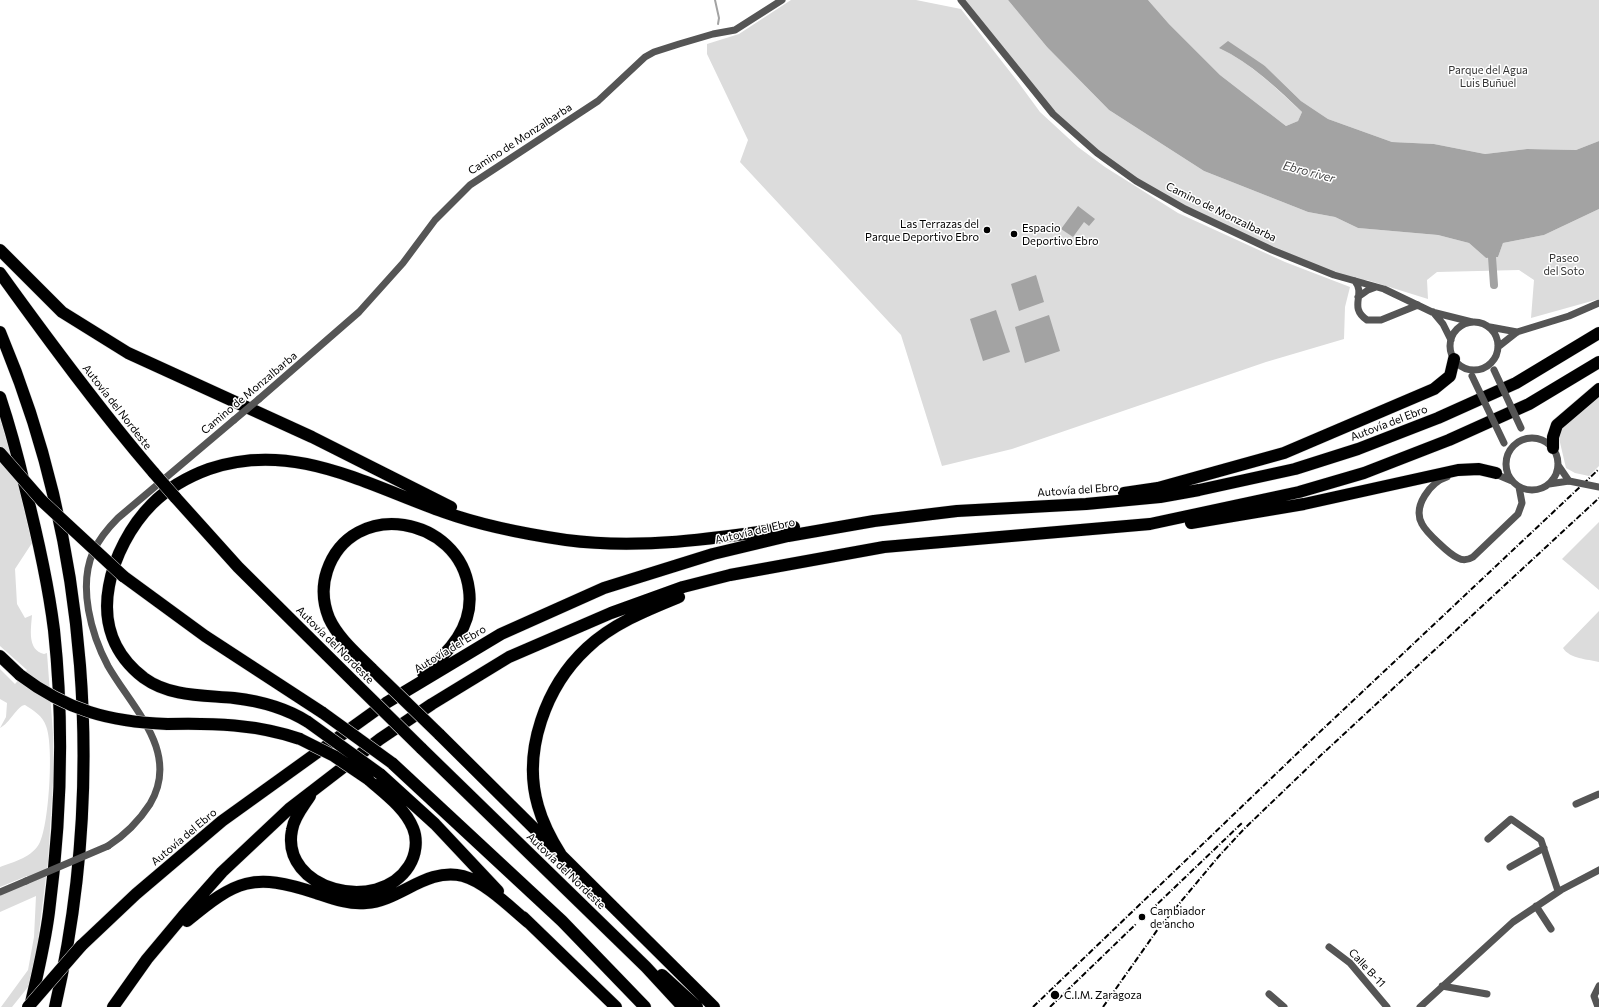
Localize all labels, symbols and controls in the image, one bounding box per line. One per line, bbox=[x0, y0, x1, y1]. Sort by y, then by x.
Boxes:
park label: Parque del Agua Luis Buñuel bbox=[1448, 63, 1528, 89]
street label: Camino de Monzalbarba bbox=[466, 100, 574, 178]
water label: Ebro river bbox=[1281, 158, 1337, 186]
street label: Camino de Monzalbarba bbox=[1164, 179, 1278, 245]
place label: Las Terrazas del Parque Deportivo Ebro bbox=[865, 217, 979, 243]
place label: Espacio Deportivo Ebro bbox=[1022, 221, 1099, 247]
marker: Las Terrazas del Parque Deportivo Ebro bbox=[982, 225, 992, 235]
marker: Espacio Deportivo Ebro bbox=[1009, 229, 1019, 239]
park label: Paseo del Soto bbox=[1543, 251, 1585, 277]
street label: Camino de Monzalbarba bbox=[198, 349, 300, 437]
street label: Autovía del Nordeste bbox=[80, 362, 154, 452]
street label: Autovía del Ebro bbox=[1349, 402, 1429, 444]
street label: Autovía del Ebro bbox=[1037, 481, 1119, 499]
street label: Autovía del Ebro bbox=[714, 515, 796, 547]
street label: Autovía del Nordeste bbox=[293, 603, 377, 687]
street label: Autovía del Ebro bbox=[412, 622, 488, 676]
street label: Autovía del Ebro bbox=[148, 806, 220, 868]
street label: Autovía del Nordeste bbox=[524, 830, 608, 912]
place label: Cambiador de ancho bbox=[1150, 904, 1205, 930]
marker: Cambiador de ancho bbox=[1137, 912, 1147, 922]
street label: Calle B-11 bbox=[1346, 946, 1388, 990]
place label: C.I.M. Zaragoza bbox=[1064, 988, 1142, 1002]
marker: C.I.M. Zaragoza bbox=[1049, 989, 1061, 1001]

